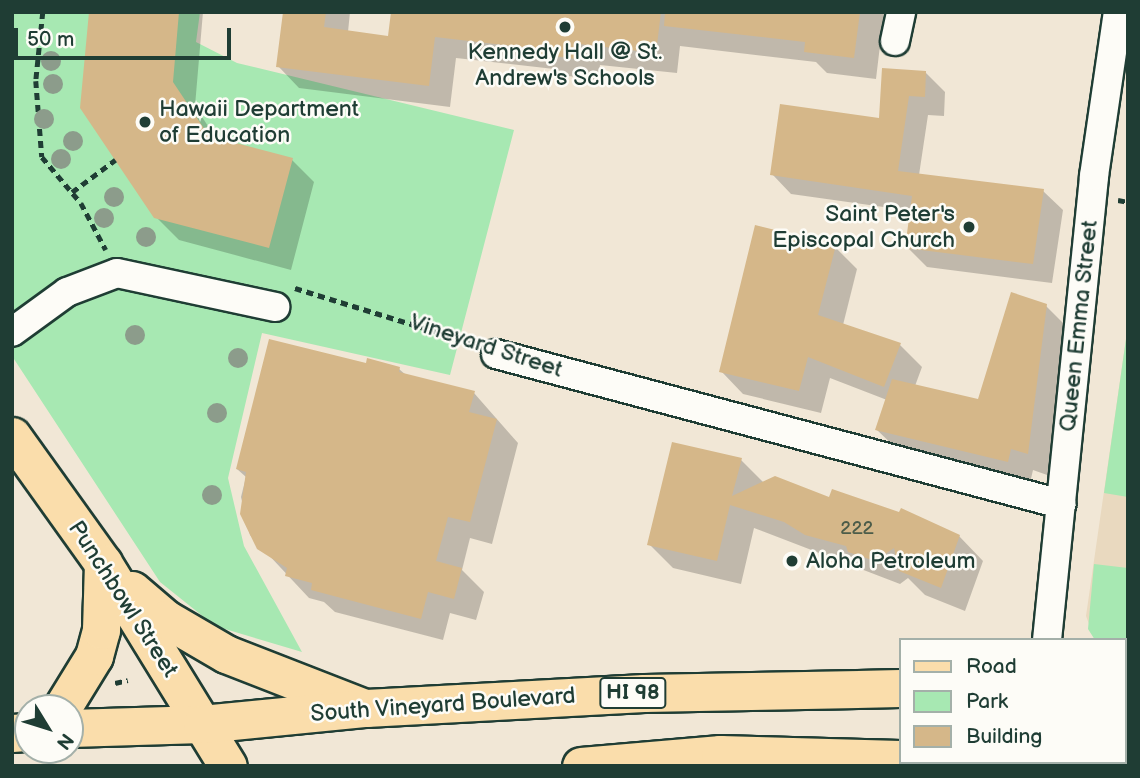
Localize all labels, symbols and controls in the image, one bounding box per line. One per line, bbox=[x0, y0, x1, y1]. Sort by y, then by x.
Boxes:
scale bar bbox=[18, 14, 234, 58]
marker: Kennedy Hall @ St. Andrew's Schools bbox=[557, 19, 573, 35]
text: 50 m bbox=[27, 27, 74, 52]
place label: Kennedy Hall @ St. Andrew's Schools bbox=[467, 38, 663, 92]
place label: Hawaii Department of Education bbox=[159, 95, 359, 149]
marker: Hawaii Department of Education bbox=[137, 114, 153, 130]
place label: Saint Peter's Episcopal Church bbox=[772, 200, 955, 254]
marker: Saint Peter's Episcopal Church bbox=[961, 219, 977, 235]
street label: Queen Emma Street bbox=[1054, 219, 1104, 433]
street label: Vineyard Street bbox=[406, 308, 566, 384]
street label: Punchbowl Street bbox=[62, 515, 184, 683]
house number: 222 bbox=[840, 518, 874, 540]
place label: Aloha Petroleum bbox=[806, 547, 976, 575]
marker: Aloha Petroleum bbox=[784, 553, 800, 569]
legend bbox=[898, 638, 1126, 764]
text: Road bbox=[966, 654, 1017, 679]
road number: HI 98 bbox=[598, 676, 668, 710]
street label: South Vineyard Boulevard bbox=[309, 682, 577, 728]
text: Park bbox=[966, 689, 1008, 714]
north arrow bbox=[14, 694, 84, 764]
text: Building bbox=[966, 724, 1042, 749]
text: N bbox=[51, 728, 78, 754]

